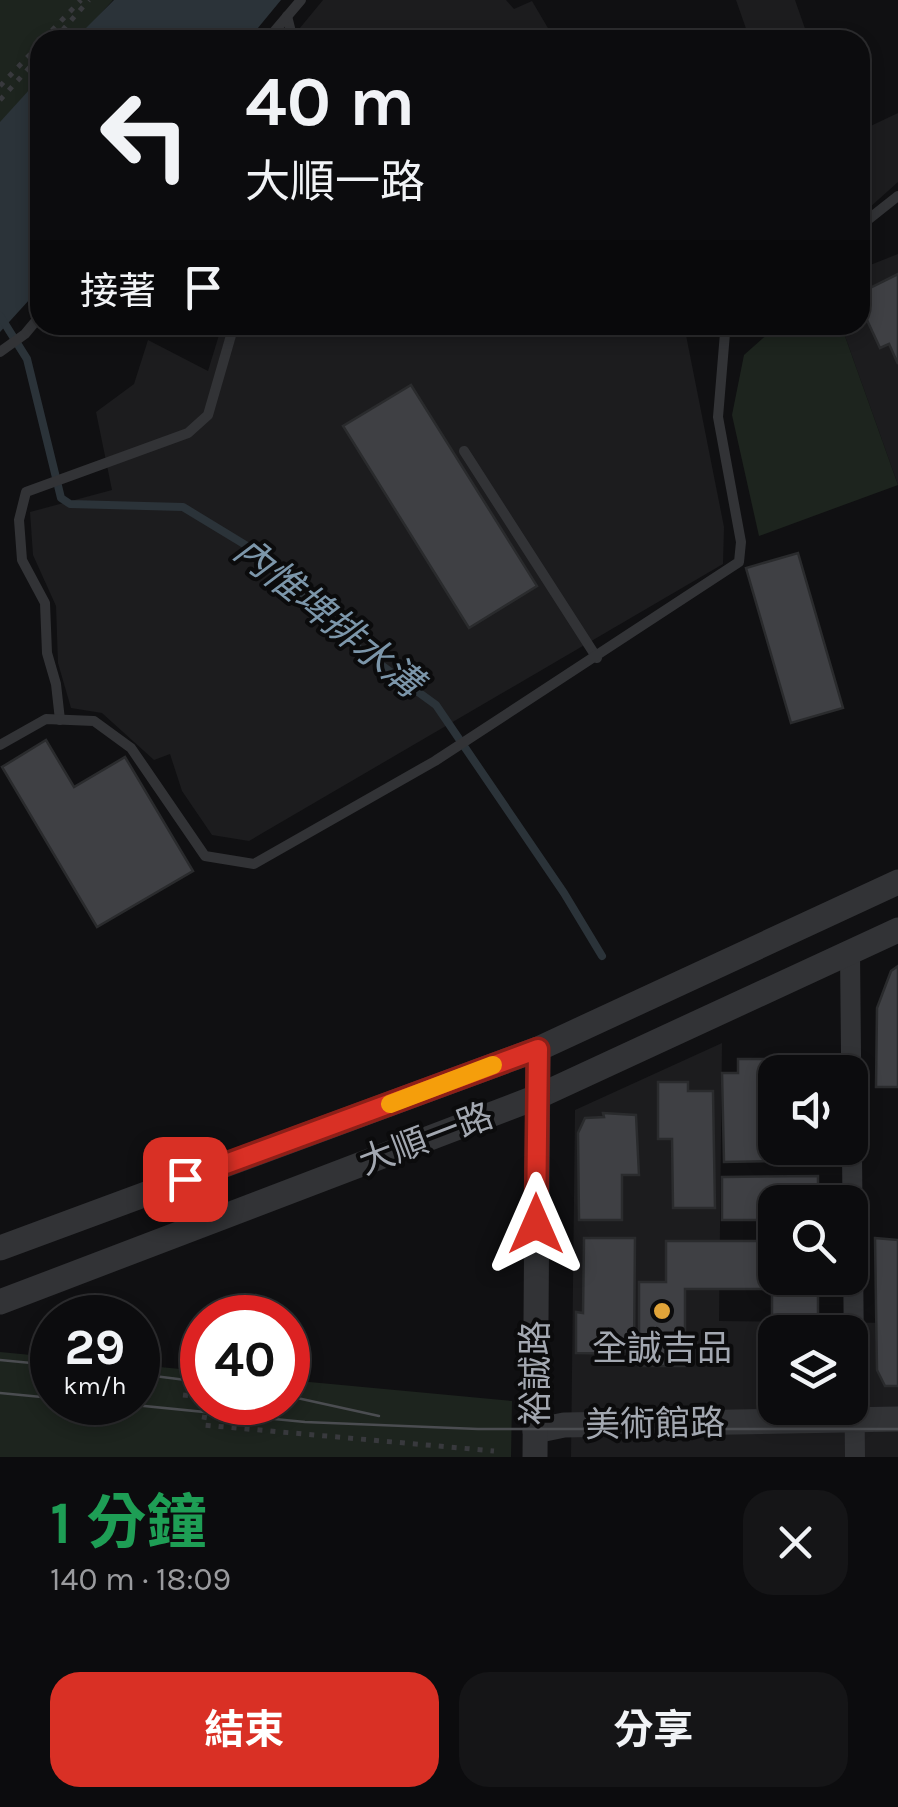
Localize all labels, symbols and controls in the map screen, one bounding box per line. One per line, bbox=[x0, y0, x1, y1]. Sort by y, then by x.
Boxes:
text: 40 m bbox=[245, 61, 415, 143]
icon: left bbox=[80, 70, 210, 200]
text: 大順一路 bbox=[245, 156, 425, 208]
icon: arrive bbox=[176, 260, 231, 315]
text: 接著 bbox=[80, 269, 156, 314]
water label: 內惟埤排水溝 bbox=[225, 528, 435, 709]
map controls bbox=[758, 1055, 868, 1425]
button: sound bbox=[758, 1055, 868, 1165]
street label: 大順一路 bbox=[353, 1095, 499, 1183]
pin bbox=[143, 1137, 228, 1222]
icon: arrive bbox=[158, 1152, 213, 1207]
position arrow bbox=[484, 1172, 588, 1276]
button: search bbox=[758, 1185, 868, 1295]
speed limit sign: 40 bbox=[180, 1295, 310, 1425]
marker: 全誠吉品 bbox=[651, 1300, 673, 1322]
button: layers bbox=[758, 1315, 868, 1425]
text: 29 bbox=[65, 1318, 125, 1377]
street label: 裕誠路 bbox=[515, 1320, 556, 1426]
place label: 全誠吉品 bbox=[592, 1328, 732, 1369]
text: km/h bbox=[63, 1371, 127, 1400]
street label: 美術館路 bbox=[585, 1402, 725, 1446]
text: 1 分鐘 bbox=[50, 1488, 207, 1558]
button: close bbox=[743, 1490, 848, 1595]
text: 140 m · 18:09 bbox=[50, 1561, 231, 1598]
button: 結束 bbox=[50, 1672, 439, 1787]
button: 分享 bbox=[459, 1672, 848, 1787]

